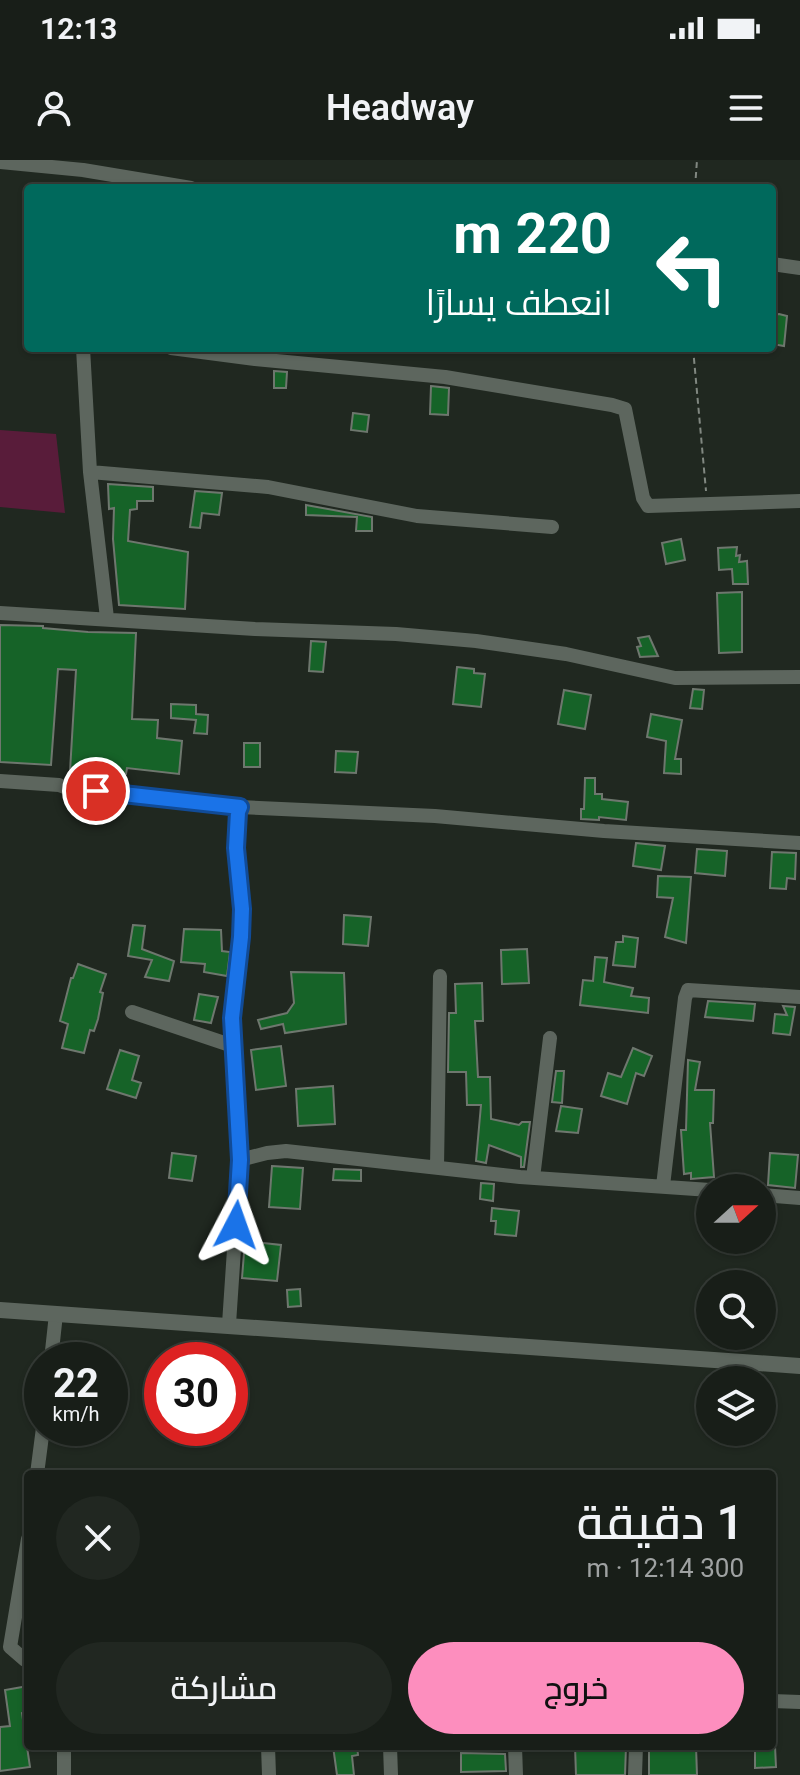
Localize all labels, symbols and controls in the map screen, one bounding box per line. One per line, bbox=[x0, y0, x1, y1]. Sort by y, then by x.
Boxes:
text: 12:13 bbox=[40, 11, 117, 46]
icon: person bbox=[32, 86, 76, 130]
icon: menu bbox=[724, 86, 768, 130]
text: Headway bbox=[326, 87, 474, 129]
text: 220 m bbox=[453, 201, 612, 267]
icon: left bbox=[640, 216, 744, 320]
text: انعطف يسارًا bbox=[426, 282, 612, 324]
pin bbox=[62, 757, 130, 825]
icon: arrive bbox=[74, 769, 118, 813]
north arrow bbox=[696, 1174, 776, 1254]
map controls bbox=[696, 1174, 776, 1446]
position arrow bbox=[194, 1183, 278, 1267]
button: search bbox=[696, 1270, 776, 1350]
speed limit sign: 30 bbox=[144, 1342, 248, 1446]
text: 22 bbox=[53, 1360, 99, 1407]
button: layers bbox=[696, 1366, 776, 1446]
text: km/h bbox=[53, 1402, 99, 1426]
text: 1 دقيقة bbox=[577, 1494, 744, 1551]
button: close bbox=[56, 1496, 140, 1580]
text: 300 m · 12:14 bbox=[586, 1553, 744, 1583]
button: مشاركة bbox=[56, 1642, 392, 1734]
button: خروج bbox=[408, 1642, 744, 1734]

